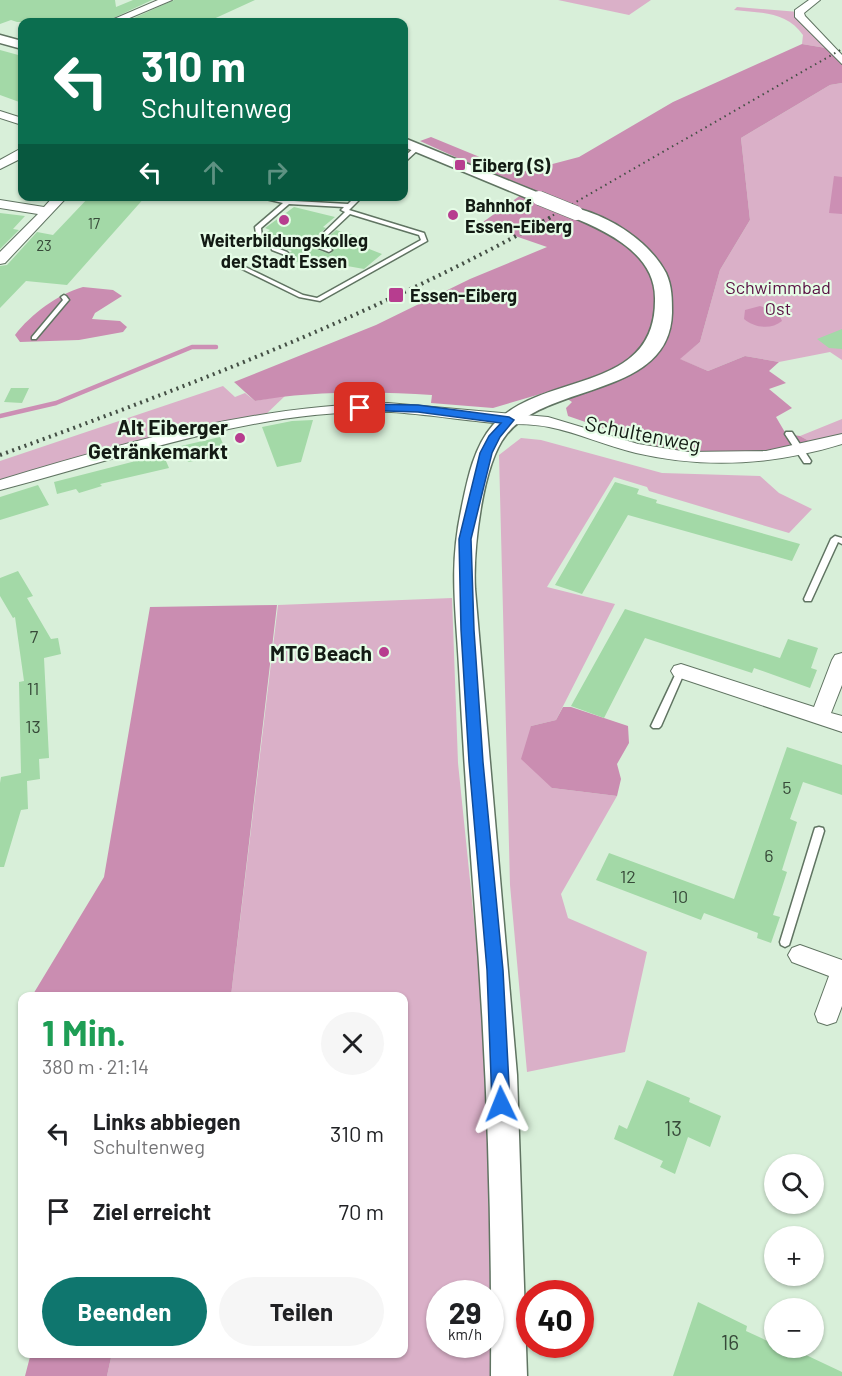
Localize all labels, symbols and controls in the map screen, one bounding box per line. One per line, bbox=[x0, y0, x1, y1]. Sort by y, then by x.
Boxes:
text: 310 m bbox=[141, 40, 246, 90]
icon: left bbox=[42, 42, 120, 120]
text: Schultenweg bbox=[141, 91, 292, 123]
place label: Eiberg (S) bbox=[472, 154, 551, 176]
icon: left bbox=[134, 156, 167, 189]
icon: ahead bbox=[197, 156, 230, 189]
icon: right bbox=[260, 156, 293, 189]
marker: Eiberg (S) bbox=[453, 158, 467, 172]
place label: Bahnhof Essen-Eiberg bbox=[465, 194, 572, 237]
marker: Bahnhof Essen-Eiberg bbox=[446, 208, 460, 222]
marker: Weiterbildungskolleg der Stadt Essen bbox=[277, 213, 291, 227]
house number: 17 bbox=[88, 214, 100, 232]
place label: Weiterbildungskolleg der Stadt Essen bbox=[200, 229, 368, 272]
house number: 23 bbox=[36, 236, 52, 254]
park label: Schwimmbad Ost bbox=[725, 276, 831, 319]
place label: Essen-Eiberg bbox=[410, 284, 517, 306]
marker: Essen-Eiberg bbox=[387, 286, 405, 304]
pin bbox=[334, 382, 385, 433]
icon: arrive bbox=[343, 391, 376, 424]
street label: Schultenweg bbox=[583, 410, 703, 456]
place label: Alt Eiberger Getränkemarkt bbox=[88, 414, 228, 463]
marker: Alt Eiberger Getränkemarkt bbox=[233, 431, 247, 445]
house number: 7 bbox=[30, 625, 39, 647]
place label: MTG Beach bbox=[270, 640, 372, 665]
marker: MTG Beach bbox=[377, 645, 391, 659]
house number: 11 bbox=[27, 677, 39, 699]
house number: 13 bbox=[25, 715, 41, 737]
house number: 5 bbox=[782, 776, 792, 798]
house number: 6 bbox=[764, 844, 774, 866]
house number: 12 bbox=[620, 865, 636, 887]
house number: 10 bbox=[672, 885, 688, 907]
text: 1 Min. bbox=[42, 1010, 126, 1053]
button: close bbox=[321, 1012, 384, 1075]
text: 380 m · 21:14 bbox=[42, 1054, 149, 1078]
position arrow bbox=[469, 1072, 533, 1136]
text: Links abbiegen bbox=[93, 1108, 241, 1134]
house number: 13 bbox=[664, 1115, 682, 1140]
icon: left bbox=[42, 1117, 75, 1150]
text: 310 m bbox=[330, 1120, 384, 1146]
text: Schultenweg bbox=[93, 1134, 205, 1158]
map controls bbox=[764, 1154, 824, 1358]
button: search bbox=[764, 1154, 824, 1214]
icon: arrive bbox=[42, 1195, 75, 1228]
text: Ziel erreicht bbox=[93, 1198, 211, 1224]
text: 70 m bbox=[339, 1198, 384, 1224]
button: + bbox=[764, 1226, 824, 1286]
button: Beenden bbox=[42, 1277, 207, 1346]
button: Teilen bbox=[219, 1277, 384, 1346]
speed limit sign: 40 bbox=[516, 1280, 594, 1358]
text: 29 bbox=[449, 1294, 481, 1330]
button: − bbox=[764, 1298, 824, 1358]
text: km/h bbox=[448, 1325, 482, 1343]
house number: 16 bbox=[721, 1329, 739, 1354]

